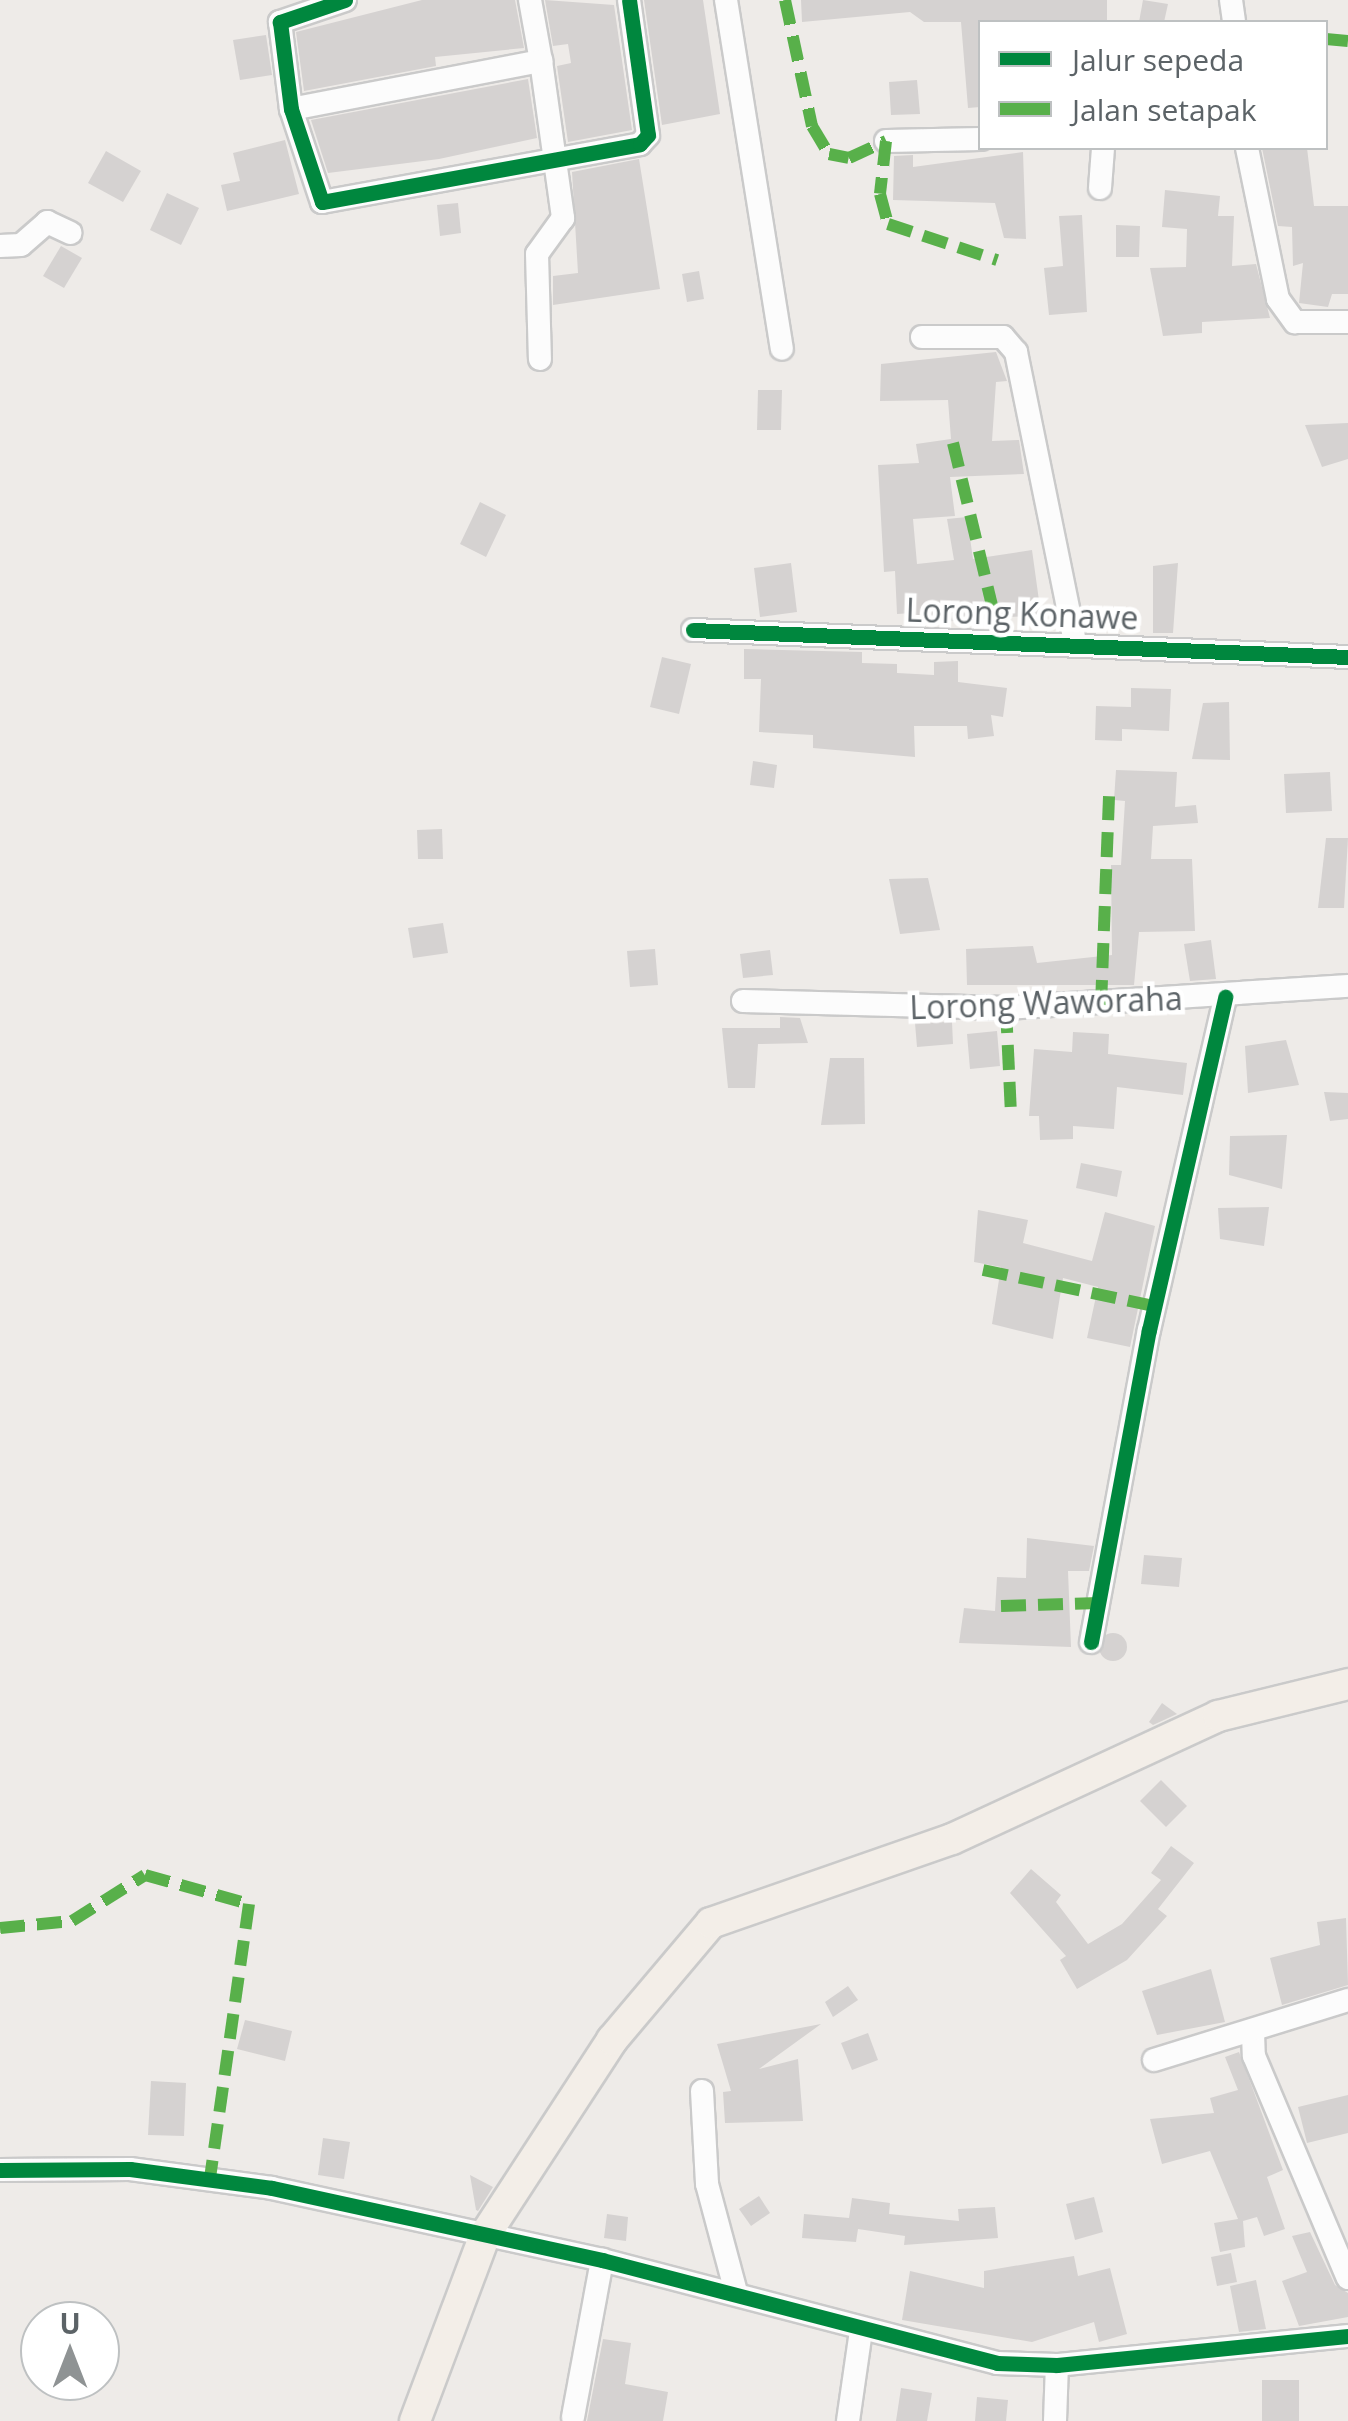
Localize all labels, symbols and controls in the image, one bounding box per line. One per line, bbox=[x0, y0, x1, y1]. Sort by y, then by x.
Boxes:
legend bbox=[978, 20, 1328, 150]
text: Jalur sepeda bbox=[1072, 39, 1244, 80]
text: Jalan setapak bbox=[1072, 89, 1256, 130]
street label: Lorong Konawe bbox=[905, 591, 1139, 637]
street label: Lorong Waworaha bbox=[909, 979, 1183, 1027]
north arrow bbox=[20, 2301, 120, 2401]
text: U bbox=[59, 2304, 81, 2342]

